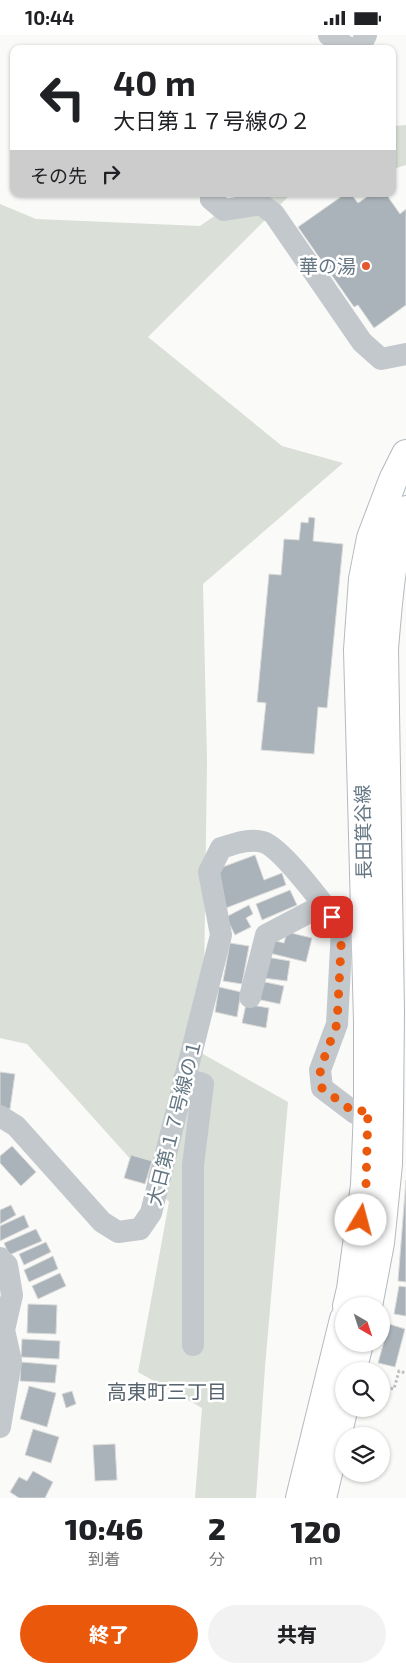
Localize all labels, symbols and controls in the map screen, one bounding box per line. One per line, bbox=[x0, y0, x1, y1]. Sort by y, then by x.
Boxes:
text: 10:44 bbox=[25, 6, 74, 29]
text: 40 m bbox=[113, 61, 196, 103]
icon: left bbox=[30, 65, 95, 130]
text: 大日第１７号線の２ bbox=[113, 107, 311, 133]
icon: right bbox=[97, 160, 125, 188]
text: その先 bbox=[30, 164, 87, 187]
place label: 華の湯 bbox=[299, 254, 356, 277]
marker: 華の湯 bbox=[360, 260, 372, 272]
street label: 長田箕谷線 bbox=[350, 784, 375, 880]
pin bbox=[311, 896, 353, 938]
icon: arrive bbox=[318, 903, 346, 931]
street label: 大日第１７号線の１ bbox=[142, 1036, 205, 1208]
position arrow bbox=[334, 1193, 386, 1245]
north arrow bbox=[335, 1297, 390, 1353]
map controls bbox=[335, 1297, 390, 1482]
button: search bbox=[335, 1362, 390, 1417]
district label: 高東町三丁目 bbox=[107, 1379, 227, 1403]
button: layers bbox=[335, 1427, 390, 1482]
text: 10:46 bbox=[65, 1510, 143, 1546]
text: 2 bbox=[208, 1510, 226, 1546]
text: 120 bbox=[291, 1513, 341, 1549]
text: 到着 bbox=[88, 1549, 120, 1568]
text: 分 bbox=[209, 1549, 225, 1568]
text: m bbox=[309, 1549, 323, 1568]
button: 終了 bbox=[20, 1605, 198, 1663]
button: 共有 bbox=[208, 1605, 386, 1663]

